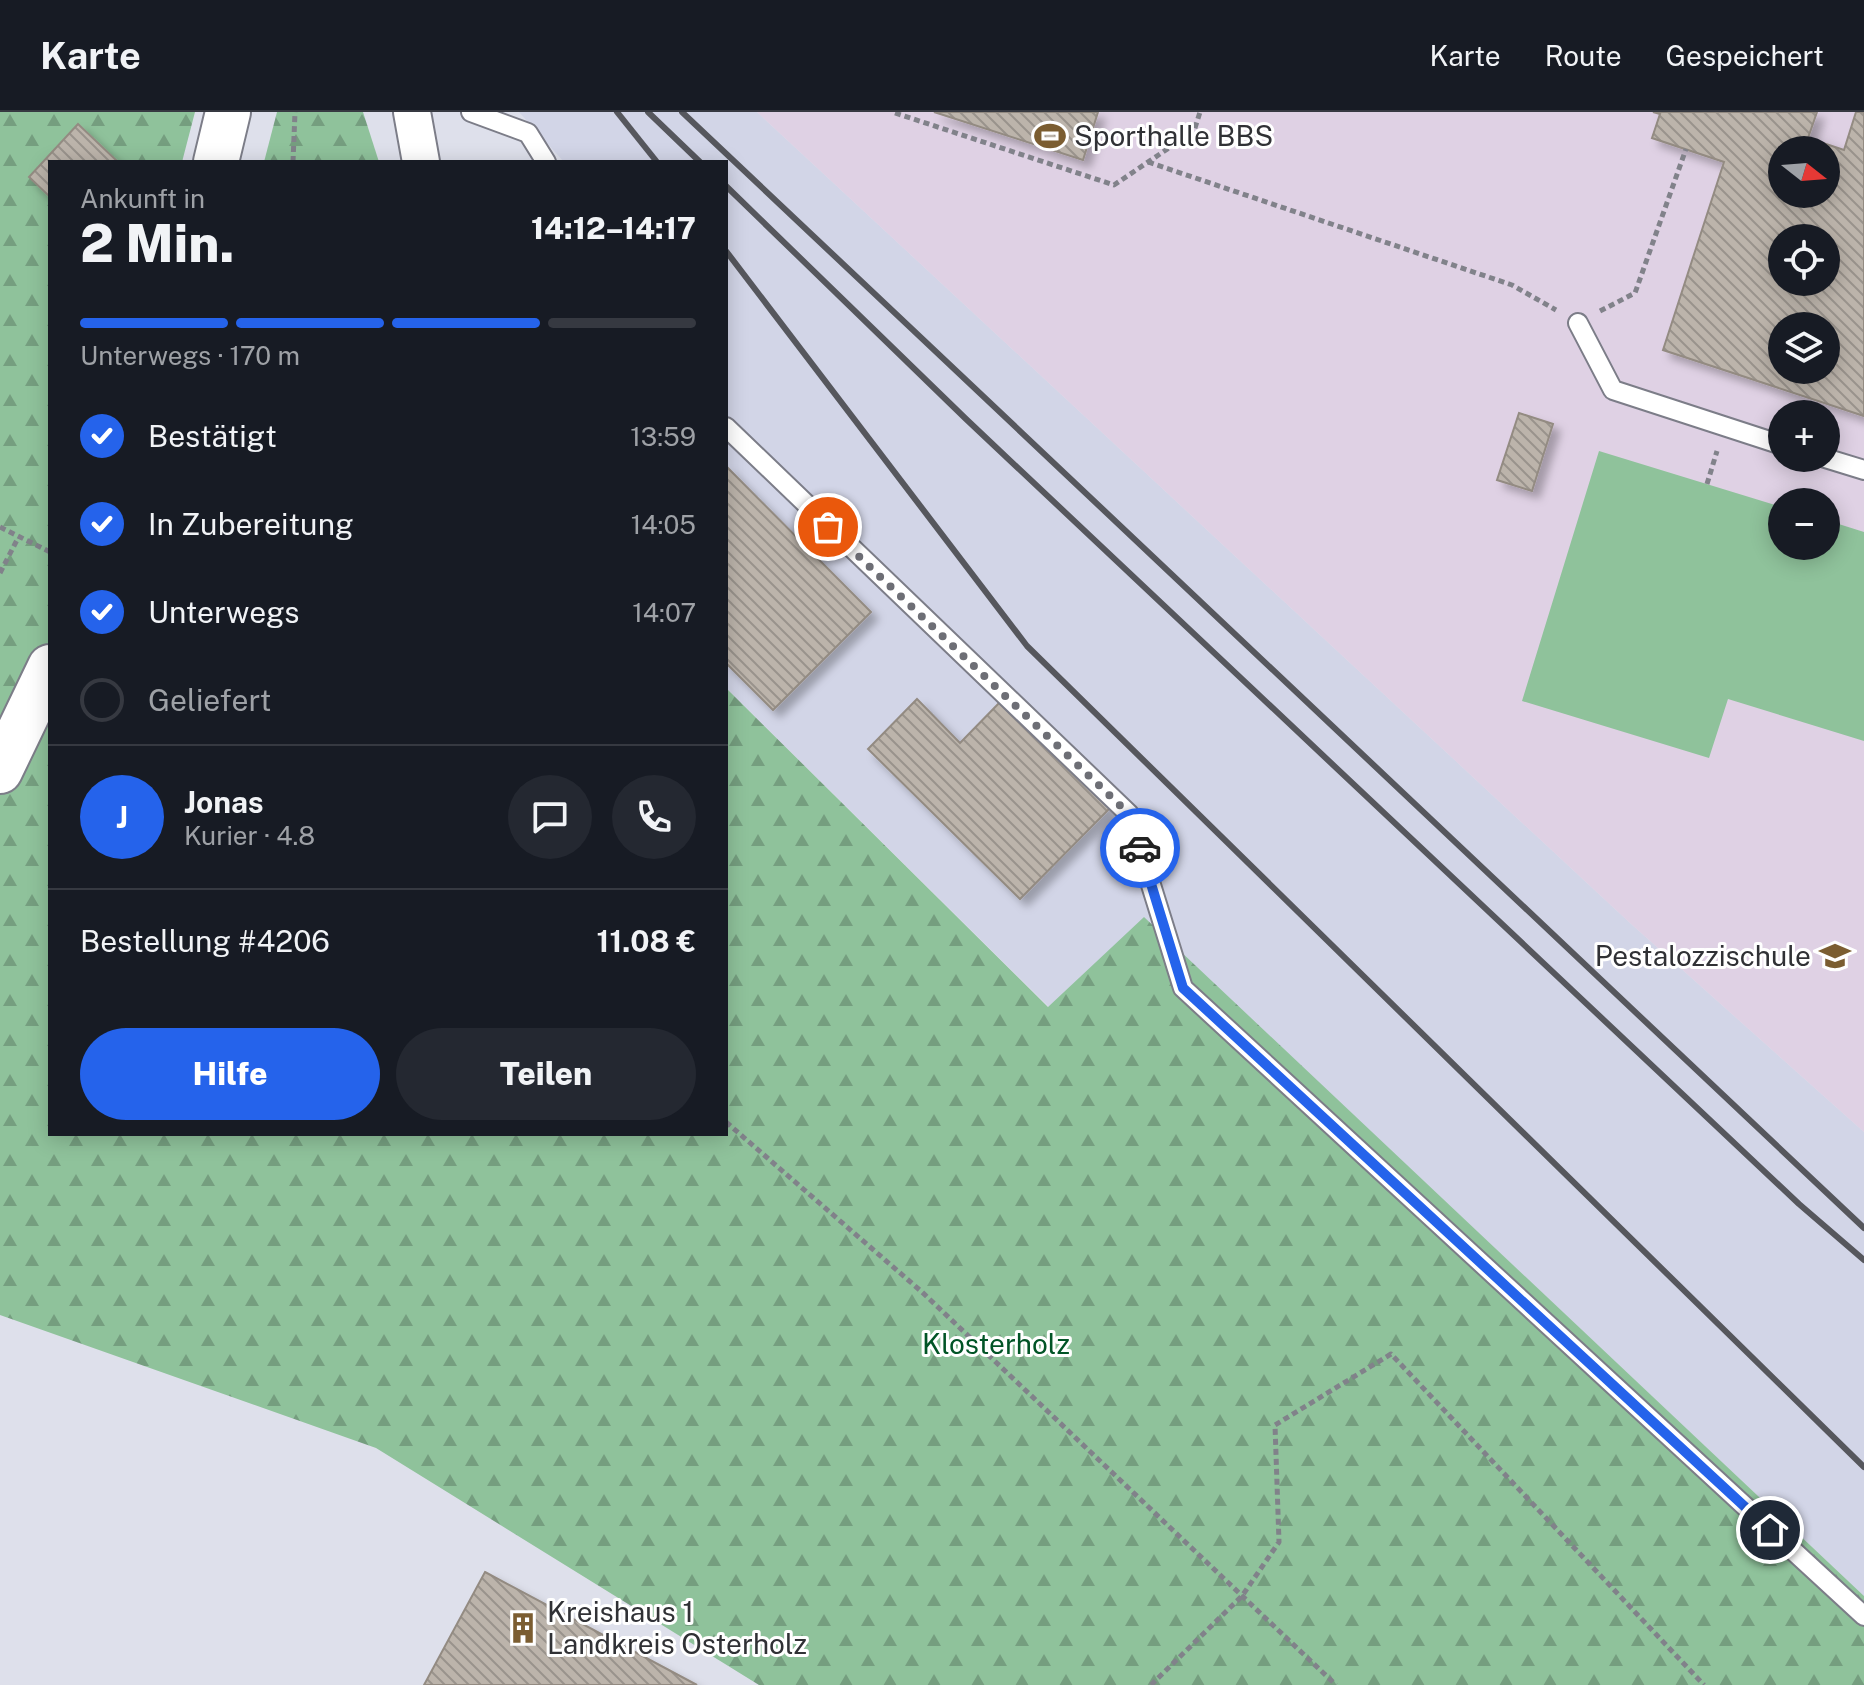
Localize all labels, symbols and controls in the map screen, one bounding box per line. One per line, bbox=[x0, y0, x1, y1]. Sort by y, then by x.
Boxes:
text: Karte bbox=[40, 33, 141, 78]
text: Karte bbox=[1429, 39, 1501, 72]
text: Route bbox=[1545, 39, 1622, 72]
text: Gespeichert bbox=[1666, 39, 1824, 72]
sports icon: Sporthalle BBS bbox=[1033, 119, 1067, 153]
place label: Sporthalle BBS bbox=[1074, 119, 1273, 152]
north arrow bbox=[1768, 136, 1840, 208]
map controls bbox=[1768, 136, 1840, 560]
text: Ankunft in bbox=[80, 183, 205, 214]
text: 14:12–14:17 bbox=[531, 210, 696, 246]
text: 2 Min. bbox=[80, 213, 234, 274]
button: locate bbox=[1768, 224, 1840, 296]
button: layers bbox=[1768, 312, 1840, 384]
text: Unterwegs · 170 m bbox=[80, 340, 300, 371]
button: + bbox=[1768, 400, 1840, 472]
icon: check bbox=[80, 414, 124, 458]
text: Bestätigt bbox=[148, 418, 277, 454]
text: 13:59 bbox=[630, 421, 696, 452]
button: − bbox=[1768, 488, 1840, 560]
pin bbox=[794, 493, 862, 561]
icon: check bbox=[80, 502, 124, 546]
icon: bag bbox=[806, 505, 850, 549]
text: In Zubereitung bbox=[148, 506, 354, 542]
text: 14:05 bbox=[631, 509, 696, 540]
icon: check bbox=[80, 590, 124, 634]
text: Unterwegs bbox=[148, 594, 299, 630]
text: 14:07 bbox=[632, 597, 696, 628]
text: Geliefert bbox=[148, 682, 271, 718]
button: chat bbox=[508, 775, 592, 859]
button: phone bbox=[612, 775, 696, 859]
text: Jonas bbox=[184, 784, 264, 820]
text: J bbox=[116, 799, 128, 835]
courier bbox=[1100, 808, 1180, 888]
text: Kurier · 4.8 bbox=[184, 820, 315, 851]
icon: car bbox=[1118, 826, 1162, 870]
text: Bestellung #4206 bbox=[80, 923, 330, 959]
text: 11.08 € bbox=[597, 923, 696, 959]
place label: Pestalozzischule bbox=[1595, 939, 1811, 972]
school or university icon: Pestalozzischule bbox=[1818, 939, 1852, 973]
button: Hilfe bbox=[80, 1028, 380, 1120]
button: Teilen bbox=[396, 1028, 696, 1120]
park label: Klosterholz bbox=[922, 1327, 1070, 1360]
pin bbox=[1736, 1496, 1804, 1564]
icon: home bbox=[1748, 1508, 1792, 1552]
place label: Kreishaus 1 Landkreis Osterholz bbox=[547, 1595, 807, 1660]
building icon: Kreishaus 1 Landkreis Osterholz bbox=[506, 1611, 540, 1645]

